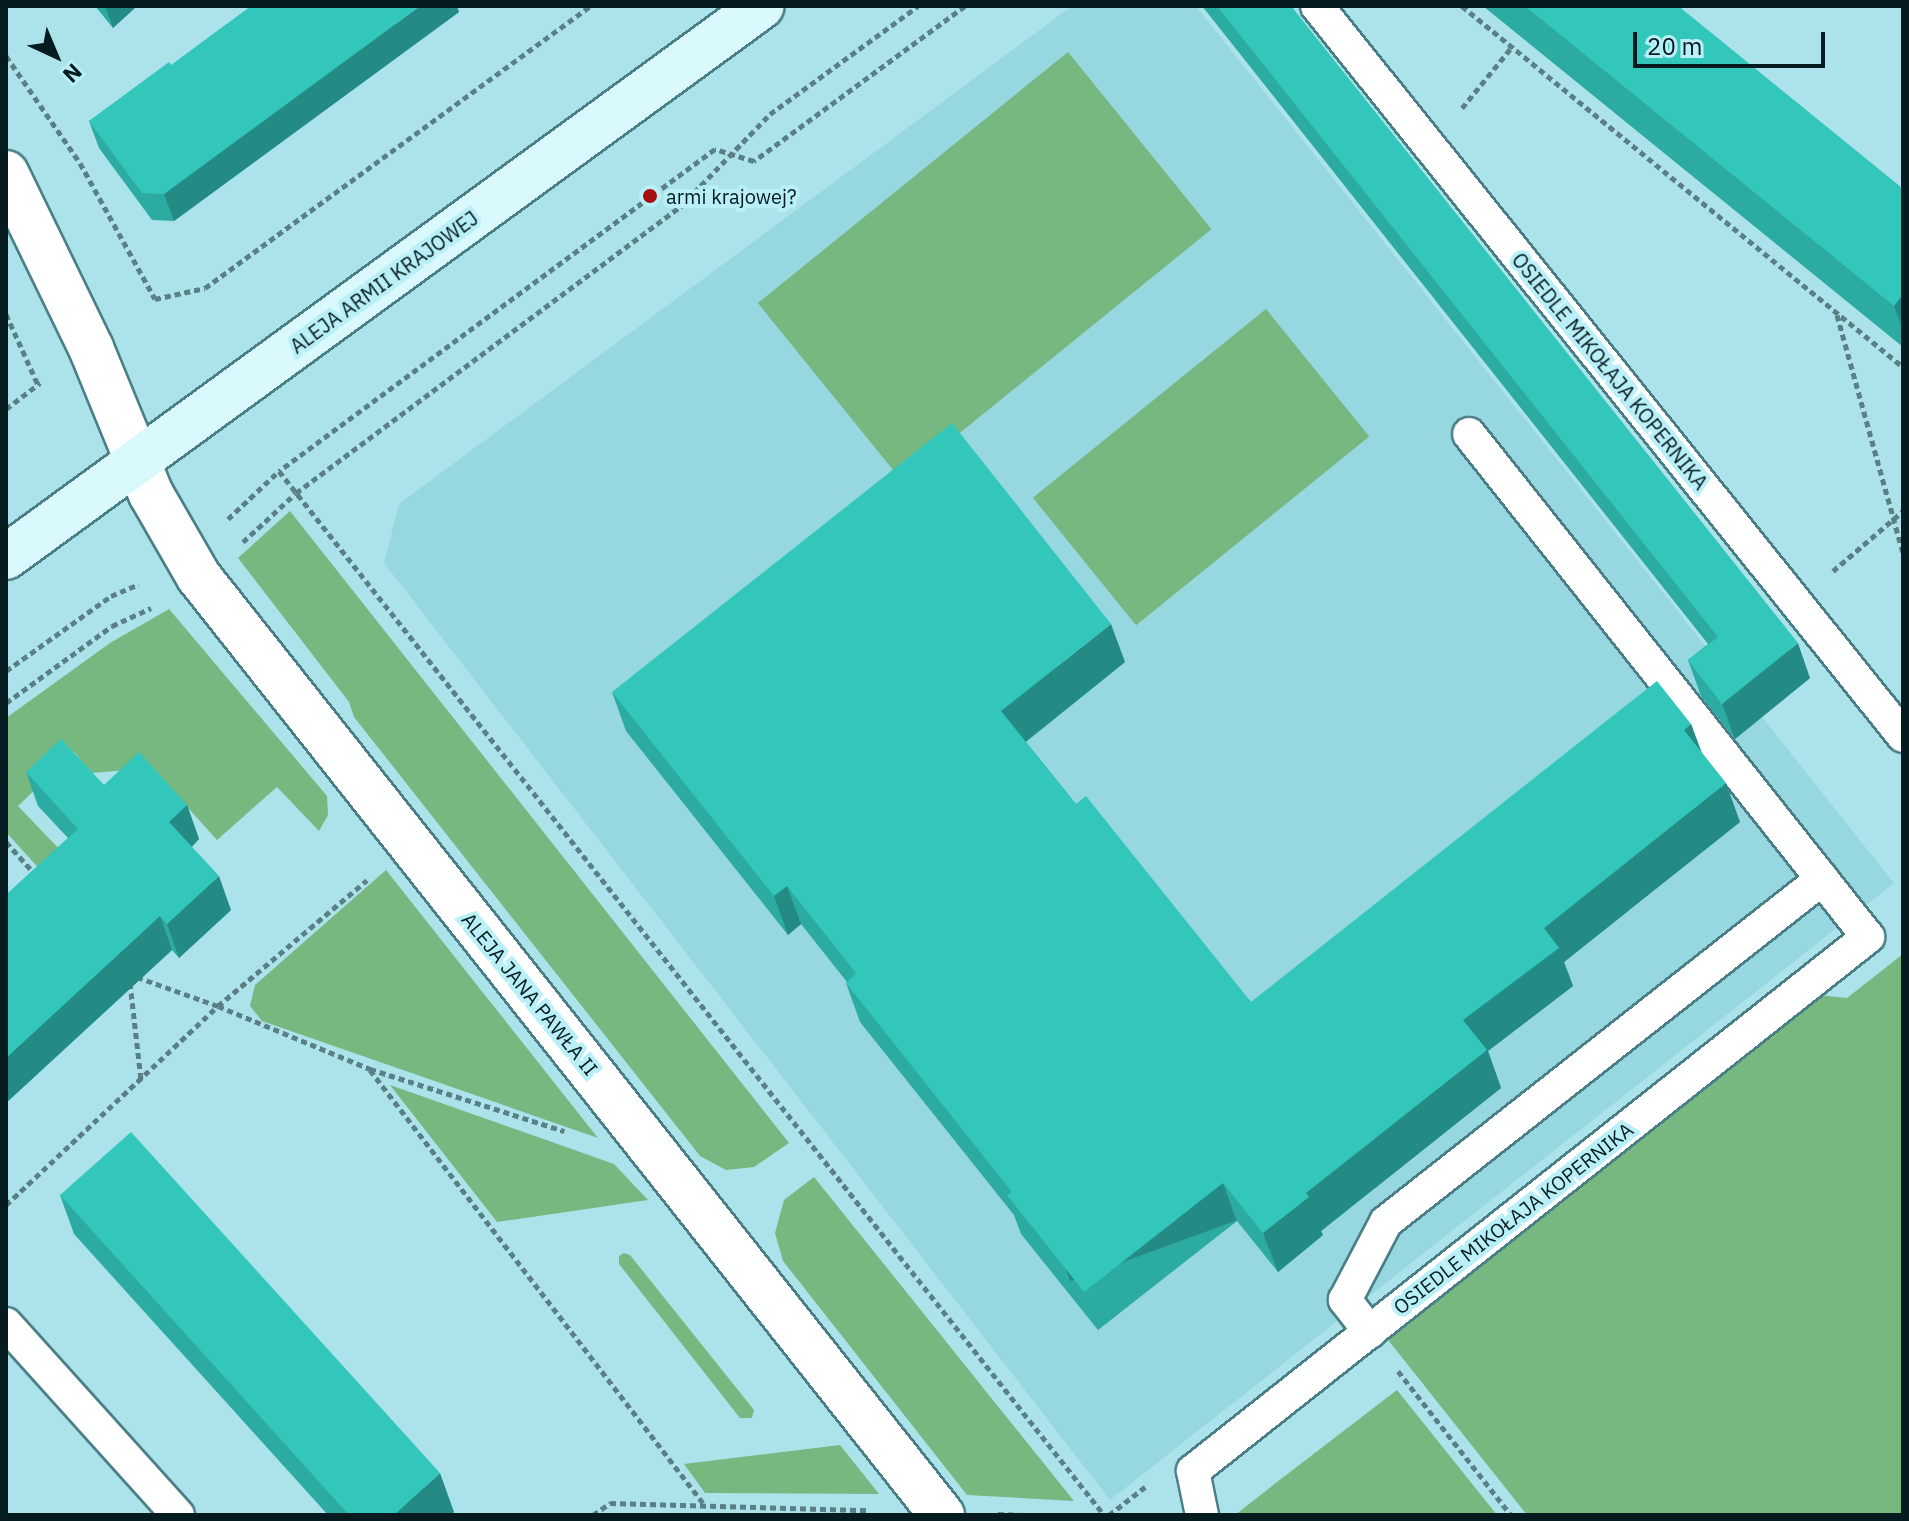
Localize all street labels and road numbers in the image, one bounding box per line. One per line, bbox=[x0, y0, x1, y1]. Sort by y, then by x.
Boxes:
street label: ALEJA ARMII KRAJOWEJ bbox=[285, 206, 483, 358]
street label: OSIEDLE MIKOŁAJA KOPERNIKA bbox=[1507, 248, 1713, 494]
street label: ALEJA JANA PAWŁA II bbox=[457, 908, 603, 1080]
street label: OSIEDLE MIKOŁAJA KOPERNIKA bbox=[1388, 1117, 1638, 1319]

